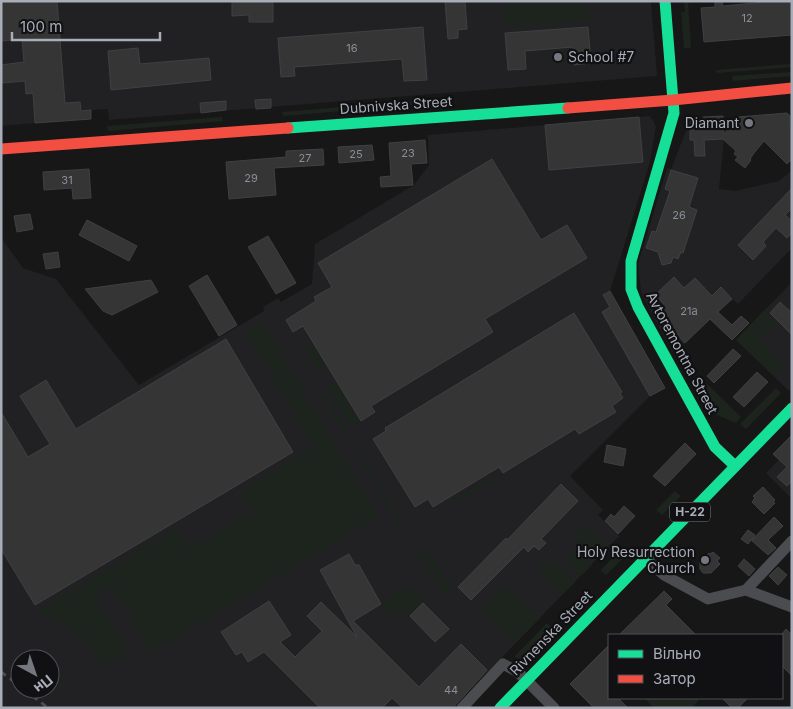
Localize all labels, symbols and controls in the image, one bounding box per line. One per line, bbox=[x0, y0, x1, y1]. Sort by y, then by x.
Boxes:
scale bar bbox=[12, 10, 160, 42]
house number: 12 bbox=[741, 11, 753, 25]
text: 100 m bbox=[20, 17, 62, 36]
house number: 16 bbox=[346, 41, 358, 55]
place label: School #7 bbox=[568, 48, 634, 65]
marker: School #7 bbox=[552, 51, 564, 63]
street label: Dubnivska Street bbox=[339, 92, 453, 117]
place label: Diamant bbox=[685, 114, 739, 131]
marker: Diamant bbox=[743, 117, 755, 129]
house number: 23 bbox=[401, 146, 415, 160]
house number: 25 bbox=[349, 147, 363, 161]
house number: 27 bbox=[299, 151, 311, 165]
house number: 29 bbox=[244, 171, 258, 185]
house number: 31 bbox=[61, 173, 73, 187]
house number: 26 bbox=[672, 208, 686, 222]
street label: Avtoremontna Street bbox=[643, 289, 722, 417]
house number: 21а bbox=[680, 304, 698, 318]
road number: Н-22 bbox=[670, 502, 710, 522]
place label: Holy Resurrection Church bbox=[577, 543, 695, 576]
marker: Holy Resurrection Church bbox=[699, 554, 711, 566]
street label: Rivnenska Street bbox=[506, 586, 596, 679]
legend bbox=[608, 634, 783, 699]
text: Вільно bbox=[653, 644, 701, 663]
north arrow bbox=[10, 649, 60, 699]
text: Затор bbox=[653, 669, 696, 688]
text: Пн bbox=[31, 672, 56, 697]
house number: 44 bbox=[444, 683, 458, 697]

